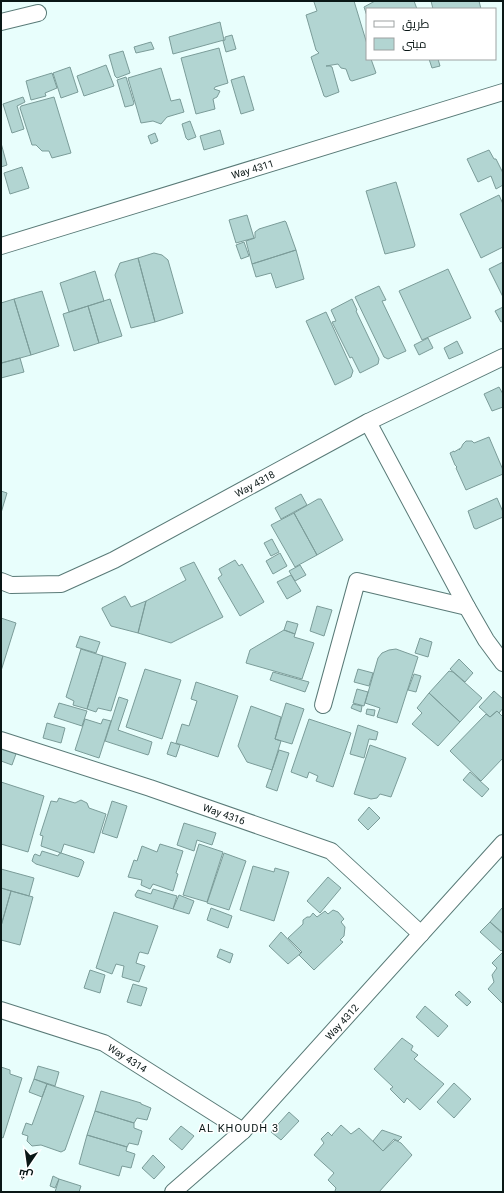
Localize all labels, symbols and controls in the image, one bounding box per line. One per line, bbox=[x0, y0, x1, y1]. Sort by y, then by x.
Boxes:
legend bbox=[366, 8, 496, 60]
text: طريق bbox=[402, 17, 430, 31]
text: مبنى bbox=[402, 37, 427, 51]
street label: Way 4311 bbox=[230, 157, 275, 181]
street label: Way 4318 bbox=[233, 468, 277, 499]
street label: Way 4316 bbox=[202, 801, 247, 826]
street label: Way 4312 bbox=[323, 1002, 361, 1042]
street label: Way 4314 bbox=[106, 1042, 149, 1074]
district label: AL KHOUDH 3 bbox=[199, 1122, 279, 1135]
north arrow bbox=[8, 1145, 48, 1185]
text: ش bbox=[18, 1166, 34, 1182]

